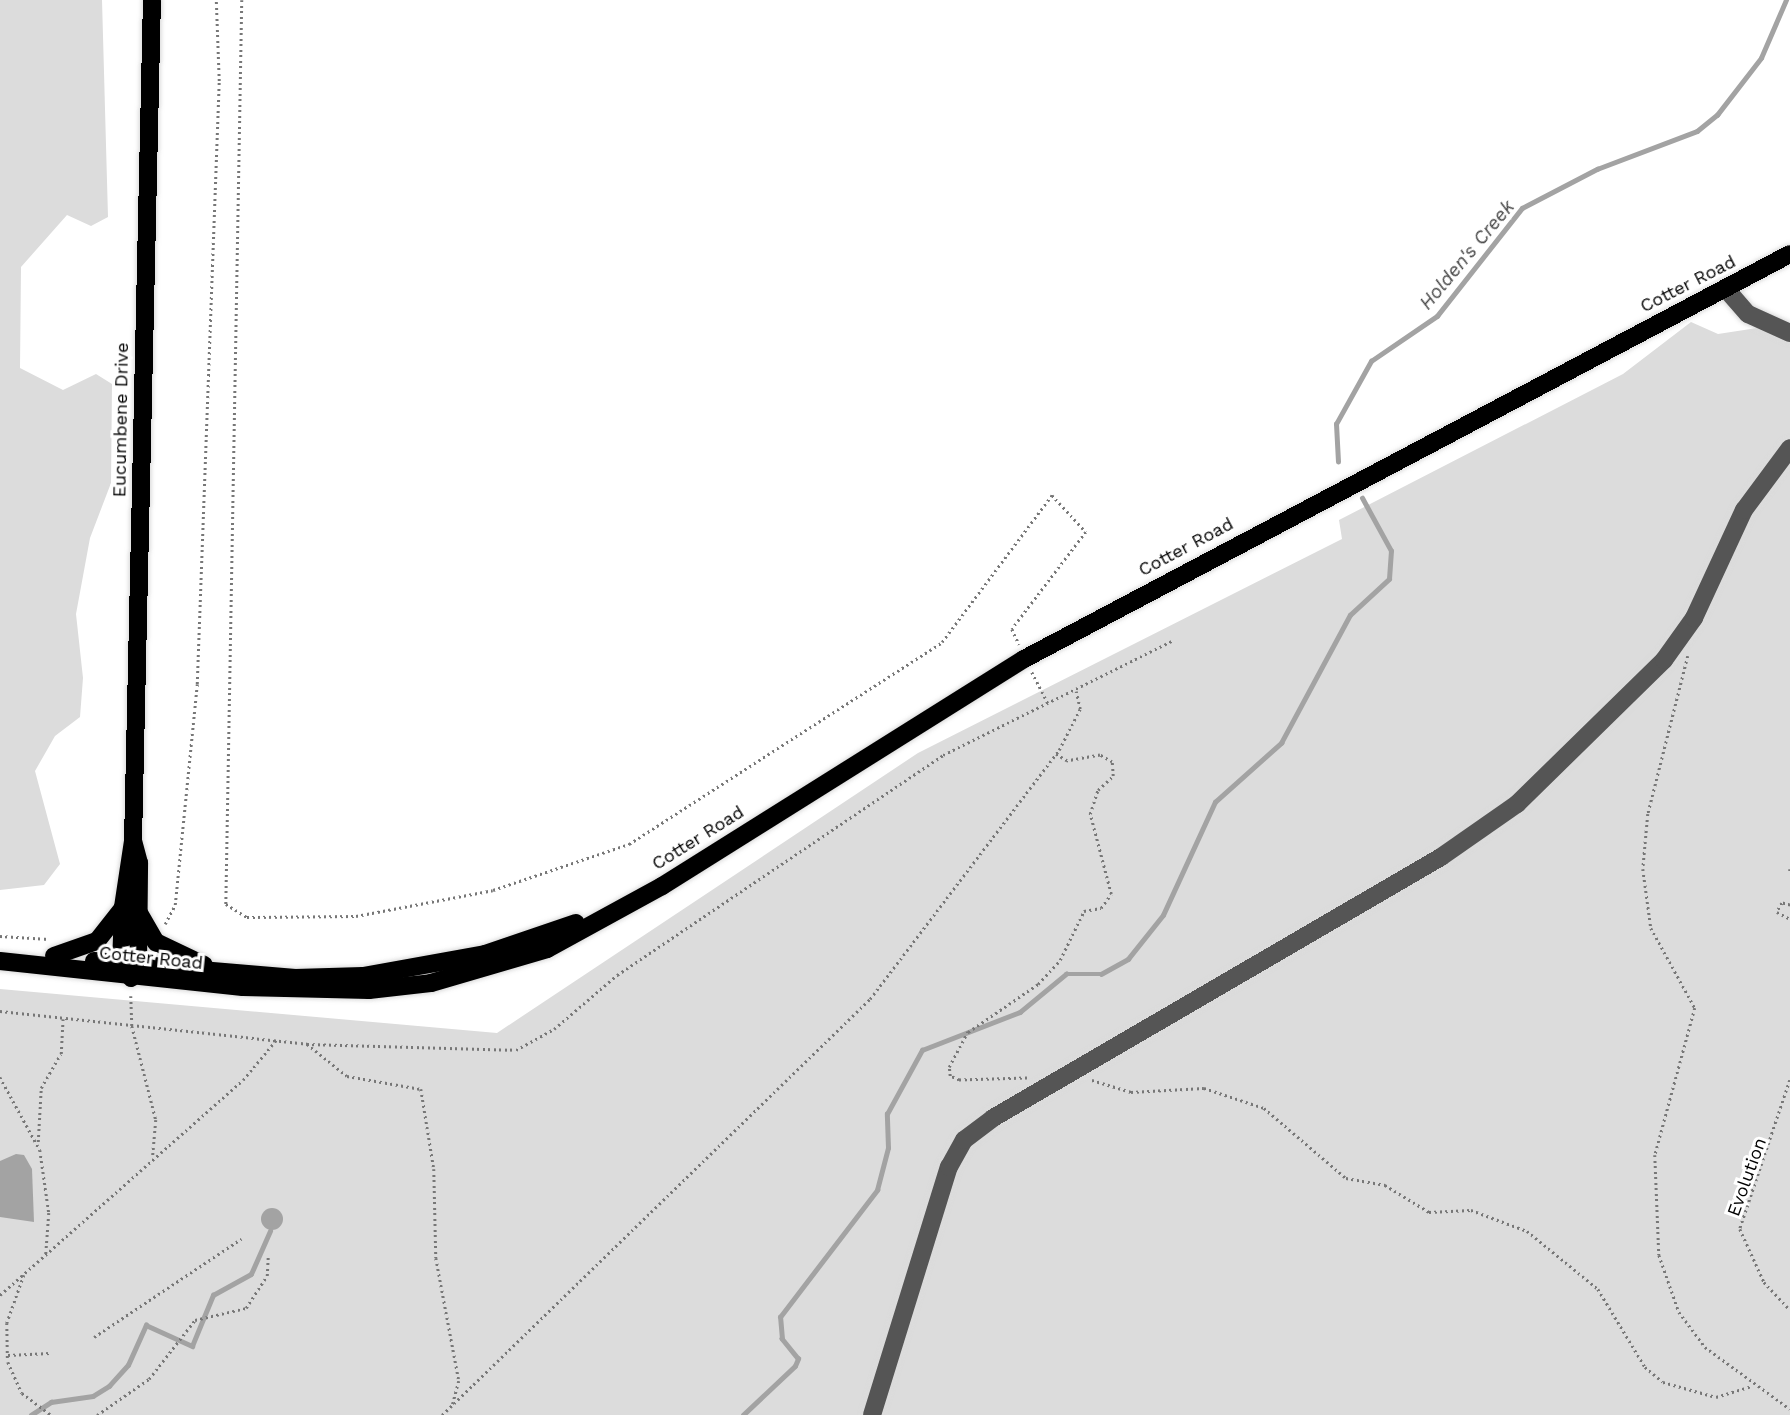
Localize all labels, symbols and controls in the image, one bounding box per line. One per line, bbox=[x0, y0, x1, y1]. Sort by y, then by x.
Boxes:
water label: Holden's Creek bbox=[1415, 196, 1519, 314]
street label: Cotter Road bbox=[1636, 251, 1740, 317]
street label: Eucumbene Drive bbox=[109, 342, 133, 498]
street label: Cotter Road bbox=[1135, 513, 1237, 581]
street label: Cotter Road bbox=[648, 801, 748, 875]
street label: Cotter Road bbox=[98, 942, 204, 974]
street label: Evolution bbox=[1723, 1135, 1771, 1219]

